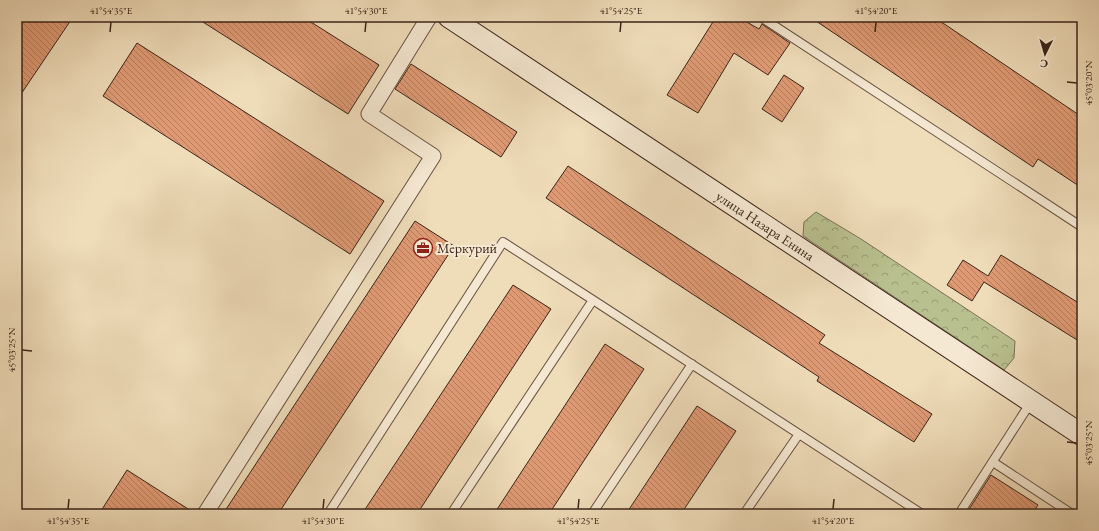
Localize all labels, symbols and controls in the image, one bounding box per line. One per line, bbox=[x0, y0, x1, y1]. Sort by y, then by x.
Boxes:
text: 41°54'35"E bbox=[90, 4, 133, 17]
text: 41°54'30"E bbox=[345, 4, 388, 17]
text: 41°54'25"E bbox=[600, 4, 643, 17]
text: 41°54'20"E bbox=[855, 4, 898, 17]
north arrow bbox=[1025, 34, 1065, 74]
text: С bbox=[1039, 57, 1049, 71]
text: 45°03'20"N bbox=[1082, 60, 1095, 105]
street label: улица Назара Енина bbox=[713, 187, 818, 265]
office icon: Меркурий bbox=[412, 237, 434, 259]
place label: Меркурий bbox=[437, 239, 498, 257]
text: 45°03'25"N bbox=[5, 327, 18, 372]
text: 45°03'25"N bbox=[1082, 420, 1095, 465]
text: 41°54'35"E bbox=[47, 514, 90, 527]
text: 41°54'30"E bbox=[302, 514, 345, 527]
text: 41°54'25"E bbox=[557, 514, 600, 527]
text: 41°54'20"E bbox=[812, 514, 855, 527]

